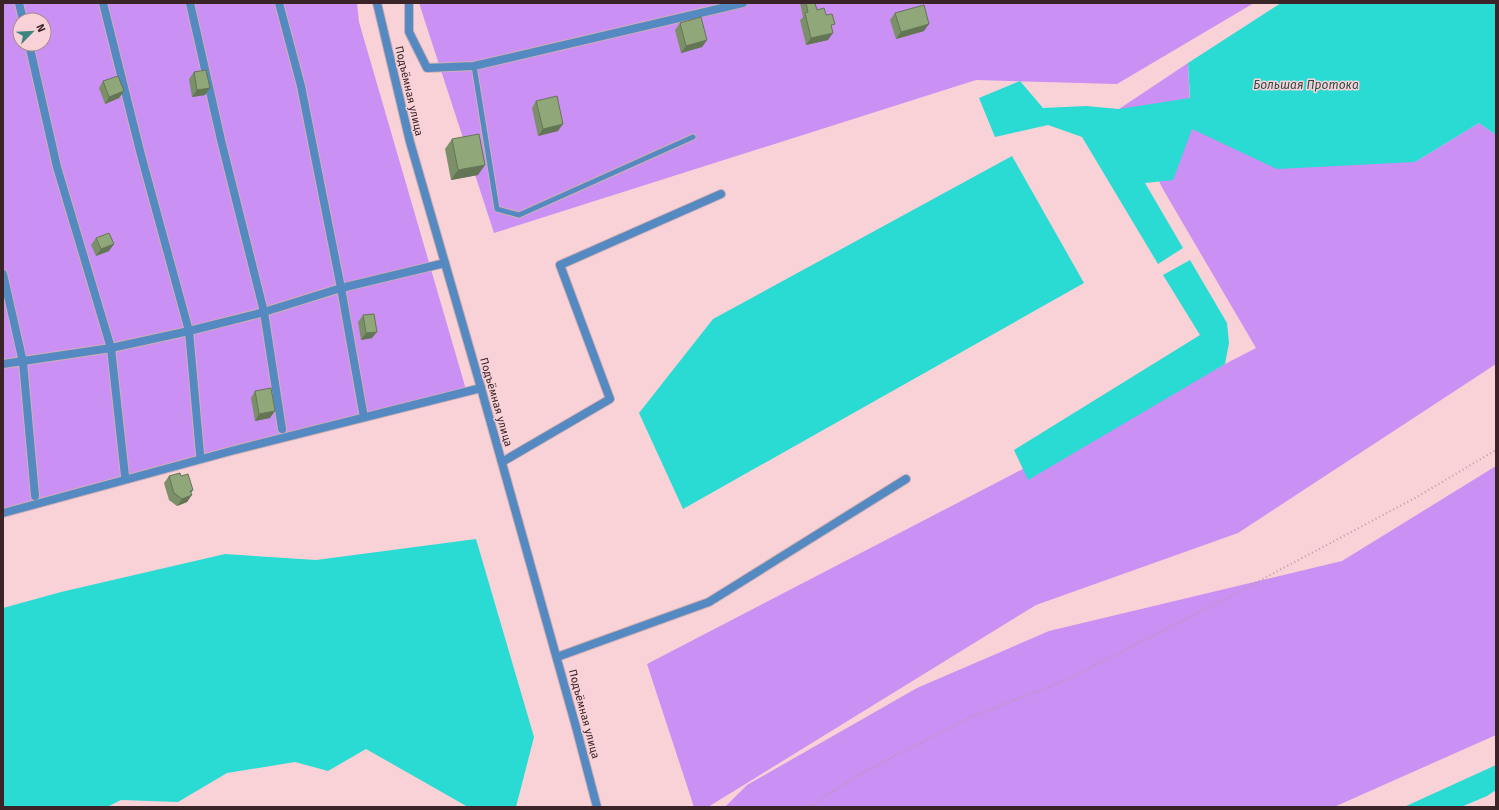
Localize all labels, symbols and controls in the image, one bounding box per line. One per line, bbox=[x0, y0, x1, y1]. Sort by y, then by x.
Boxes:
north arrow bbox=[12, 12, 52, 52]
text: N bbox=[33, 22, 48, 34]
street label: Подъёмная улица bbox=[392, 45, 426, 137]
water label: Большая Протока bbox=[1253, 78, 1359, 92]
street label: Подъёмная улица bbox=[477, 356, 515, 448]
street label: Подъёмная улица bbox=[566, 668, 602, 760]

